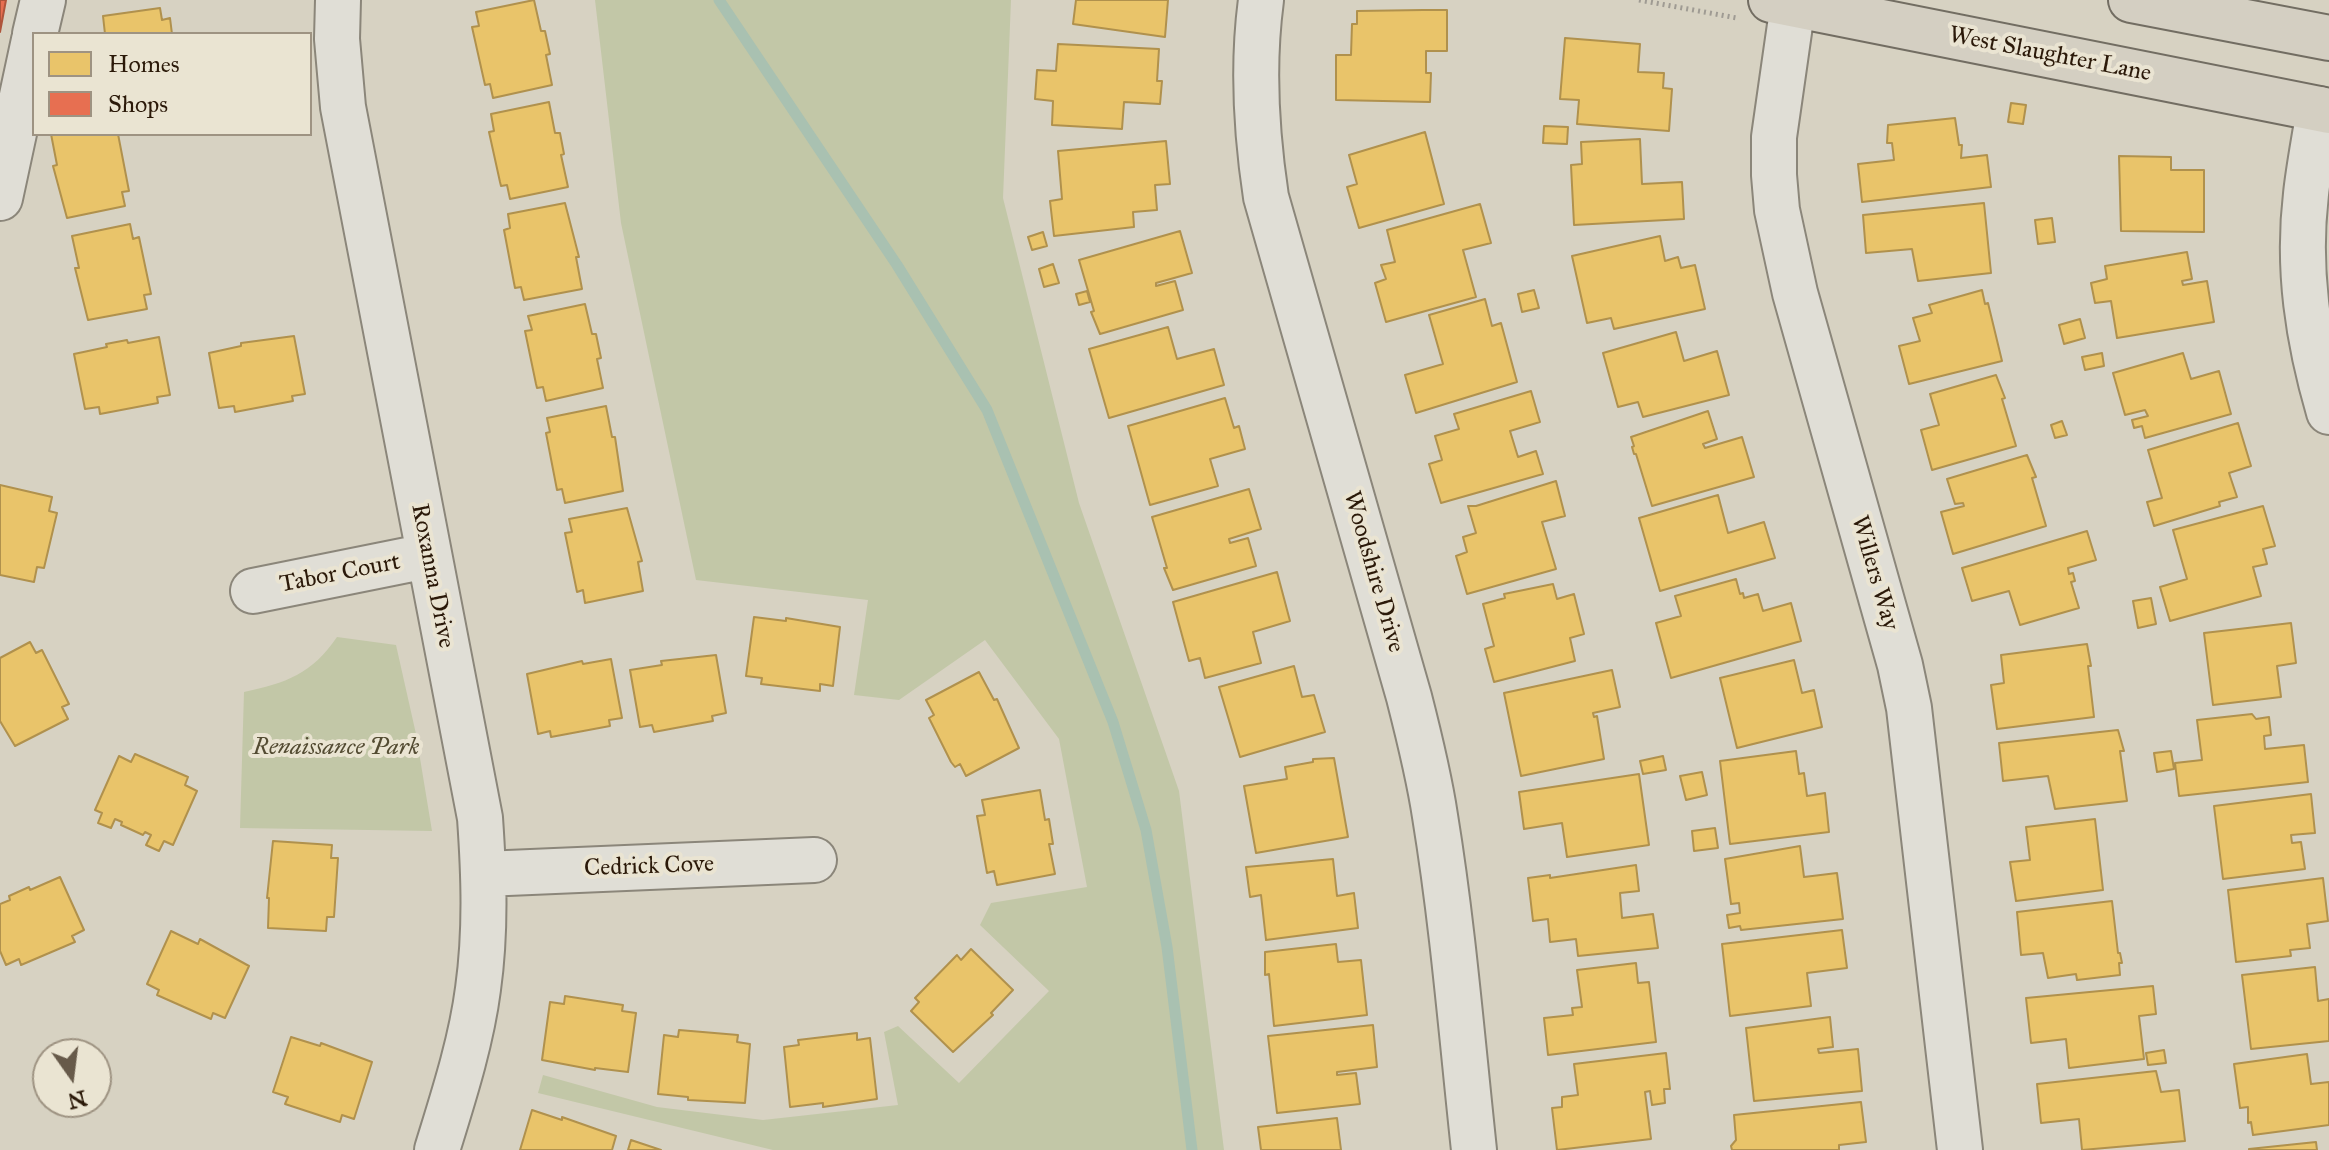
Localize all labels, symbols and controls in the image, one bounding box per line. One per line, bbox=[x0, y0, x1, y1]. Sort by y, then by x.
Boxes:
street label: West Slaughter Lane bbox=[1946, 21, 2154, 89]
legend bbox=[32, 32, 312, 136]
text: Homes bbox=[108, 49, 180, 79]
text: Shops bbox=[108, 89, 168, 119]
street label: Woodshire Drive bbox=[1336, 488, 1410, 656]
street label: Roxanna Drive bbox=[404, 501, 460, 651]
street label: Willers Way bbox=[1844, 512, 1904, 634]
street label: Tabor Court bbox=[277, 548, 403, 600]
park label: Renaissance Park bbox=[253, 734, 419, 762]
street label: Cedrick Cove bbox=[584, 850, 714, 884]
north arrow bbox=[32, 1038, 112, 1118]
text: N bbox=[65, 1084, 90, 1115]

